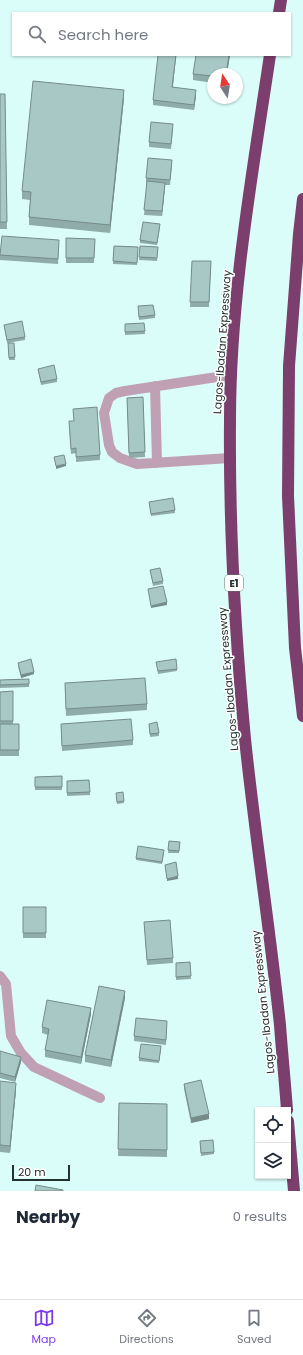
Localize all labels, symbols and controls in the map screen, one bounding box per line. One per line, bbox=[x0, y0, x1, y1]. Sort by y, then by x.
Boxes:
search box bbox=[12, 12, 291, 56]
icon: search bbox=[26, 23, 48, 45]
text: Search here bbox=[58, 24, 148, 45]
north arrow bbox=[207, 68, 243, 104]
street label: Lagos-Ibadan Expressway bbox=[209, 269, 235, 415]
road number: E1 bbox=[225, 575, 243, 591]
street label: Lagos-Ibadan Expressway bbox=[214, 606, 242, 752]
street label: Lagos-Ibadan Expressway bbox=[247, 929, 278, 1075]
map controls bbox=[255, 1107, 291, 1179]
button: locate bbox=[255, 1107, 291, 1143]
button: layers bbox=[255, 1143, 291, 1179]
scale bar bbox=[12, 1163, 70, 1182]
text: 20 m bbox=[18, 1164, 46, 1180]
text: Nearby bbox=[16, 1205, 80, 1229]
text: 0 results bbox=[233, 1207, 287, 1226]
tab: Map bbox=[32, 1307, 56, 1348]
tab: Directions bbox=[119, 1307, 174, 1348]
tab: Saved bbox=[237, 1307, 271, 1348]

